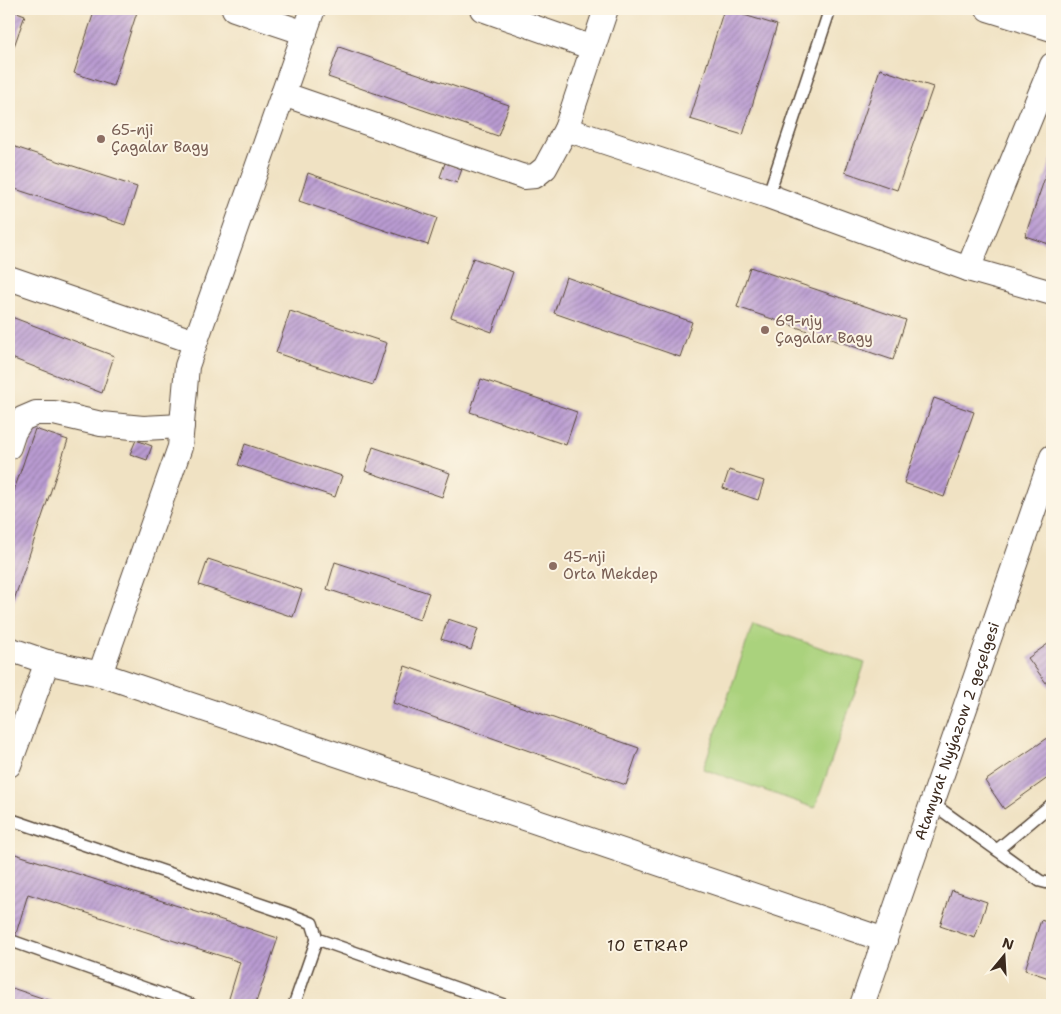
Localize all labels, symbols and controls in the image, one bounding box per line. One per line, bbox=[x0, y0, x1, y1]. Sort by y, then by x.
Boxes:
place label: 65-nji Çagalar Bagy bbox=[111, 120, 209, 157]
marker: 65-nji Çagalar Bagy bbox=[95, 133, 107, 145]
place label: 69-njy Çagalar Bagy bbox=[775, 311, 873, 348]
marker: 69-njy Çagalar Bagy bbox=[759, 324, 771, 336]
place label: 45-nji Orta Mekdep bbox=[563, 547, 658, 584]
marker: 45-nji Orta Mekdep bbox=[547, 560, 559, 572]
street label: Atamyrat Nyýazow 2 geçelgesi bbox=[910, 619, 1004, 843]
north arrow bbox=[978, 932, 1028, 982]
text: N bbox=[1000, 933, 1016, 954]
district label: 10 ETRAP bbox=[607, 935, 689, 956]

